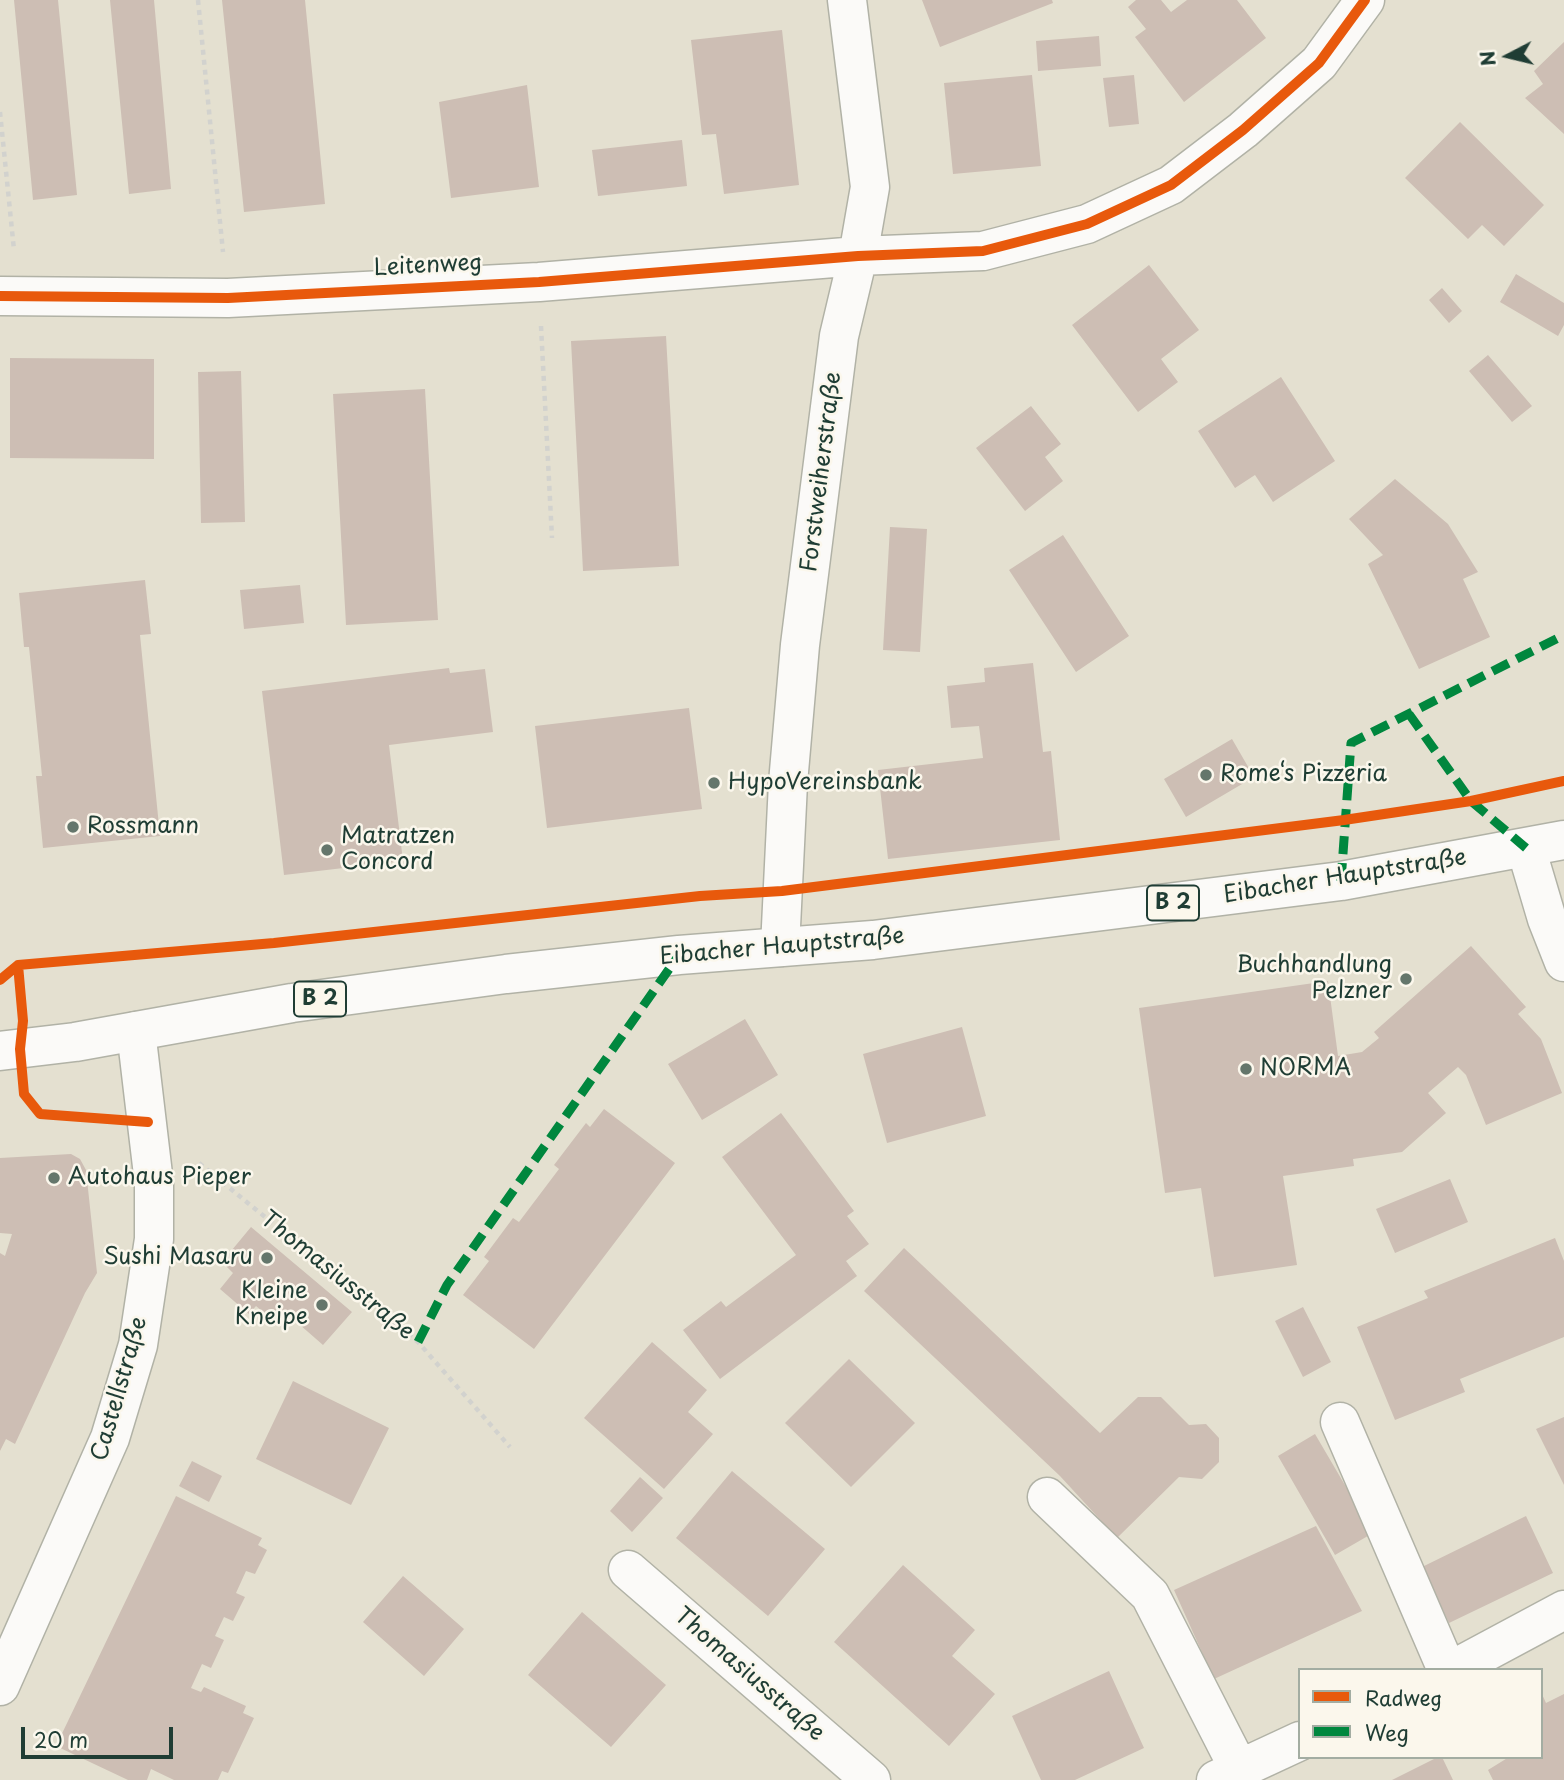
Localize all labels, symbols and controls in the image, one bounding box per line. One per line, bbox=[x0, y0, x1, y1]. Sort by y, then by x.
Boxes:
north arrow bbox=[1473, 21, 1543, 91]
text: N bbox=[1472, 49, 1502, 68]
street label: Leitenweg bbox=[373, 249, 483, 283]
street label: Forstweiherstraße bbox=[796, 370, 848, 574]
place label: Rome‘s Pizzeria bbox=[1220, 761, 1387, 789]
marker: Rome‘s Pizzeria bbox=[1198, 767, 1214, 783]
place label: HypoVereinsbank bbox=[728, 769, 922, 797]
marker: HypoVereinsbank bbox=[706, 775, 722, 791]
place label: Rossmann bbox=[87, 813, 199, 841]
marker: Rossmann bbox=[65, 819, 81, 835]
place label: Matratzen Concord bbox=[341, 823, 455, 877]
marker: Matratzen Concord bbox=[319, 842, 335, 858]
street label: Eibacher Hauptstraße bbox=[1221, 844, 1469, 910]
road number: B 2 bbox=[1147, 886, 1199, 920]
street label: Eibacher Hauptstraße bbox=[658, 923, 906, 971]
place label: Buchhandlung Pelzner bbox=[1236, 952, 1392, 1006]
marker: Buchhandlung Pelzner bbox=[1398, 971, 1414, 987]
road number: B 2 bbox=[294, 982, 346, 1016]
place label: NORMA bbox=[1260, 1055, 1351, 1083]
marker: NORMA bbox=[1238, 1061, 1254, 1077]
place label: Autohaus Pieper bbox=[68, 1164, 251, 1192]
marker: Autohaus Pieper bbox=[46, 1170, 62, 1186]
street label: Thomasiusstraße bbox=[255, 1206, 419, 1346]
place label: Sushi Masaru bbox=[103, 1244, 253, 1272]
marker: Sushi Masaru bbox=[259, 1250, 275, 1266]
place label: Kleine Kneipe bbox=[235, 1278, 308, 1332]
marker: Kleine Kneipe bbox=[314, 1297, 330, 1313]
street label: Castellstraße bbox=[86, 1314, 154, 1464]
street label: Thomasiusstraße bbox=[668, 1602, 830, 1748]
legend bbox=[1298, 1668, 1543, 1759]
text: Radweg bbox=[1365, 1681, 1442, 1713]
scale bar bbox=[24, 1714, 177, 1758]
text: Weg bbox=[1365, 1716, 1409, 1748]
text: 20 m bbox=[34, 1723, 88, 1755]

